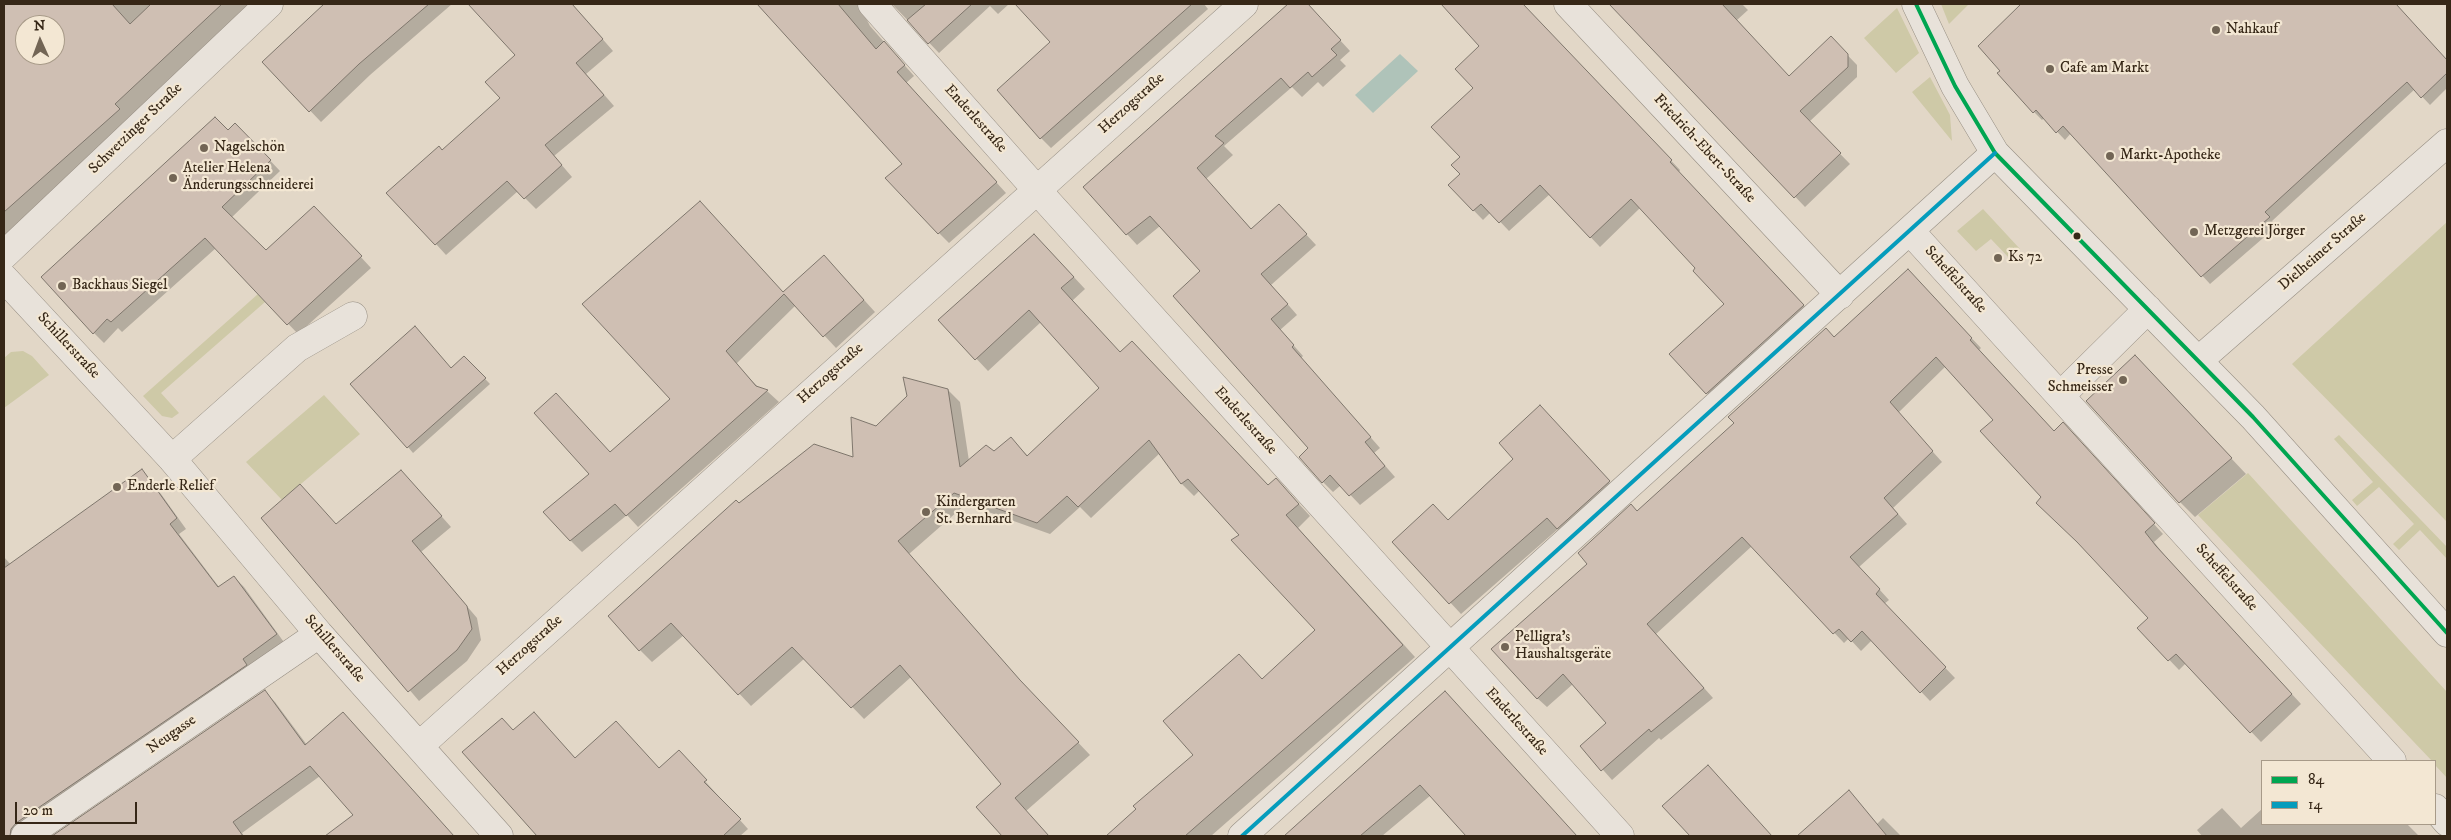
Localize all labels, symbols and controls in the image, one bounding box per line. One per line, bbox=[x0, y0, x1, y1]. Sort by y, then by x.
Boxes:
north arrow bbox=[15, 15, 65, 65]
text: N bbox=[33, 17, 46, 35]
place label: Nahkauf bbox=[2226, 21, 2278, 39]
marker: Nahkauf bbox=[2210, 24, 2222, 36]
place label: Cafe am Markt bbox=[2060, 60, 2149, 78]
marker: Cafe am Markt bbox=[2044, 63, 2056, 75]
street label: Herzogstraße bbox=[1095, 70, 1169, 138]
street label: Schwetzinger Straße bbox=[85, 80, 187, 178]
street label: Enderlestraße bbox=[940, 81, 1010, 157]
street label: Friedrich-Ebert-Straße bbox=[1649, 91, 1759, 207]
place label: Nagelschön bbox=[214, 139, 285, 157]
marker: Nagelschön bbox=[198, 142, 210, 154]
place label: Markt-Apotheke bbox=[2120, 147, 2221, 165]
marker: Markt-Apotheke bbox=[2104, 150, 2116, 162]
place label: Atelier Helena Änderungsschneiderei bbox=[183, 160, 314, 195]
marker: Atelier Helena Änderungsschneiderei bbox=[167, 172, 179, 184]
street label: Dielheimer Straße bbox=[2276, 209, 2370, 295]
place label: Metzgerei Jörger bbox=[2204, 223, 2305, 241]
marker: Metzgerei Jörger bbox=[2188, 226, 2200, 238]
unlabelled marker bbox=[2072, 231, 2082, 241]
street label: Scheffelstraße bbox=[1920, 243, 1990, 317]
place label: Ks 72 bbox=[2008, 249, 2042, 267]
marker: Ks 72 bbox=[1992, 252, 2004, 264]
place label: Backhaus Siegel bbox=[72, 277, 167, 295]
marker: Backhaus Siegel bbox=[56, 280, 68, 292]
street label: Schillerstraße bbox=[33, 309, 103, 383]
street label: Herzogstraße bbox=[794, 340, 868, 408]
place label: Presse Schmeisser bbox=[2048, 362, 2113, 397]
marker: Presse Schmeisser bbox=[2117, 374, 2129, 386]
street label: Enderlestraße bbox=[1210, 383, 1280, 459]
place label: Enderle Relief bbox=[127, 478, 214, 496]
marker: Enderle Relief bbox=[111, 481, 123, 493]
place label: Kindergarten St. Bernhard bbox=[936, 494, 1016, 529]
marker: Kindergarten St. Bernhard bbox=[920, 506, 932, 518]
street label: Scheffelstraße bbox=[2191, 541, 2261, 615]
street label: Schillerstraße bbox=[300, 611, 368, 687]
street label: Herzogstraße bbox=[493, 612, 567, 680]
place label: Pelligra's Haushaltsgeräte bbox=[1515, 629, 1611, 664]
marker: Pelligra's Haushaltsgeräte bbox=[1499, 641, 1511, 653]
street label: Enderlestraße bbox=[1481, 684, 1551, 760]
street label: Neugasse bbox=[144, 712, 200, 758]
legend bbox=[2261, 760, 2436, 825]
text: 84 bbox=[2308, 770, 2324, 789]
scale bar bbox=[18, 792, 140, 824]
text: 14 bbox=[2308, 795, 2322, 814]
text: 20 m bbox=[23, 801, 53, 820]

